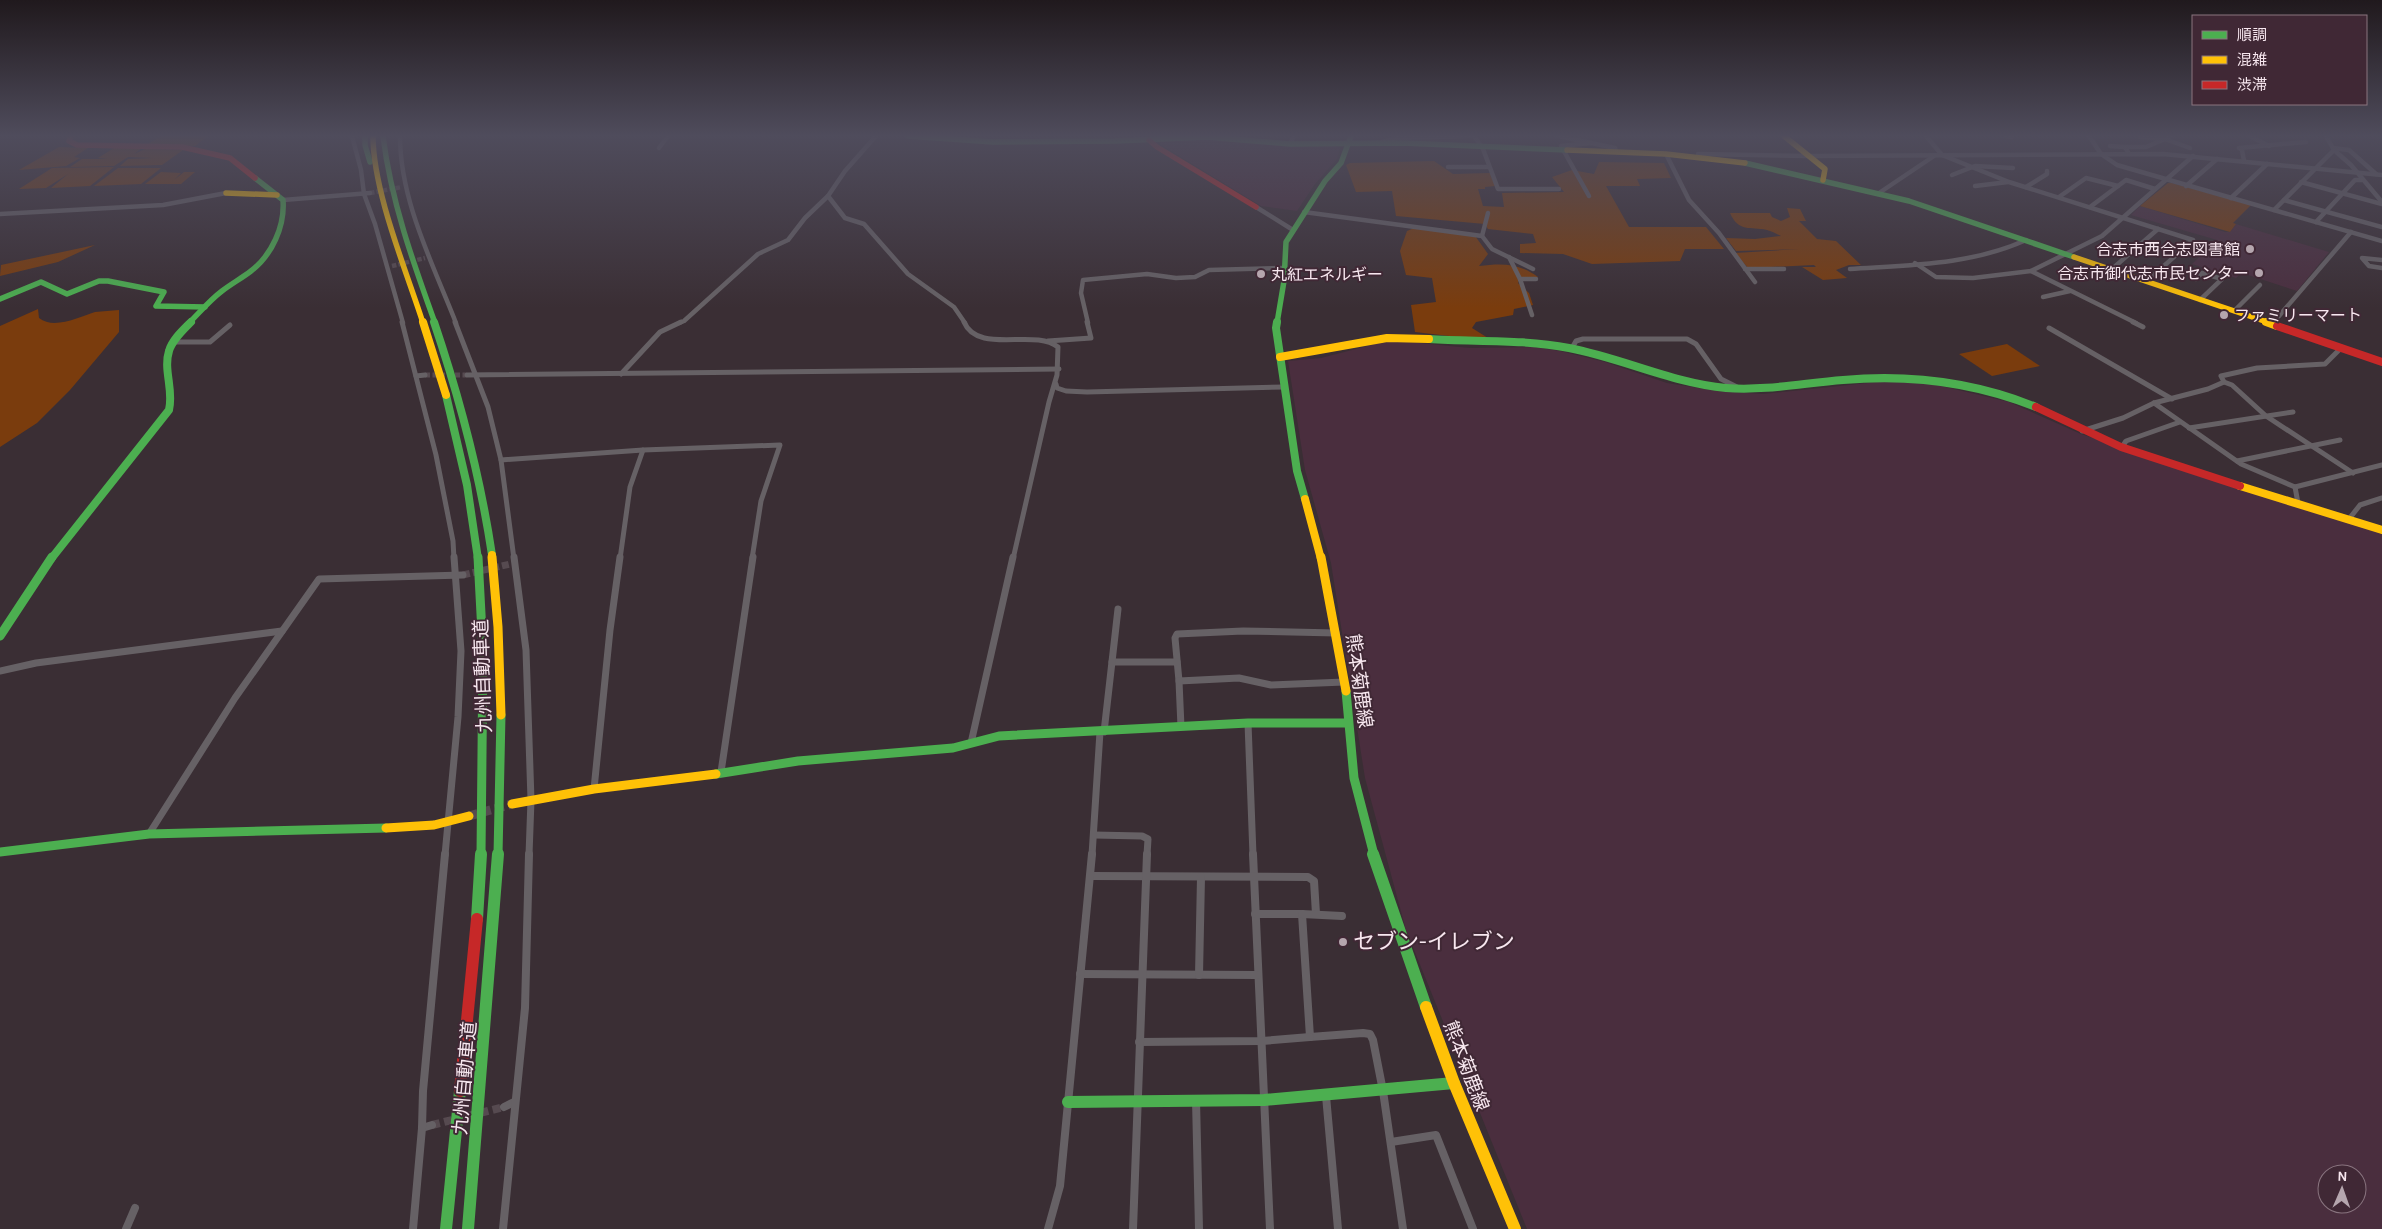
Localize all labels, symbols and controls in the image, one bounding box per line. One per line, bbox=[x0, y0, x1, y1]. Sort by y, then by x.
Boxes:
legend bbox=[2192, 15, 2367, 105]
text: 順調 bbox=[2237, 26, 2267, 44]
text: 混雑 bbox=[2237, 51, 2267, 69]
text: 渋滞 bbox=[2237, 76, 2267, 94]
place label: 合志市西合志図書館 bbox=[2096, 240, 2240, 259]
marker: 合志市西合志図書館 bbox=[2244, 243, 2256, 255]
place label: 合志市御代志市民センター bbox=[2057, 264, 2249, 283]
place label: 丸紅エネルギー bbox=[1271, 265, 1383, 284]
marker: 合志市御代志市民センター bbox=[2253, 267, 2265, 279]
marker: 丸紅エネルギー bbox=[1255, 268, 1267, 280]
place label: ファミリーマート bbox=[2234, 306, 2362, 325]
marker: ファミリーマート bbox=[2218, 309, 2230, 321]
street label: 九州自動車道 bbox=[470, 619, 496, 733]
street label: 熊本菊鹿線 bbox=[1341, 632, 1377, 730]
place label: セブン-イレブン bbox=[1353, 929, 1515, 955]
marker: セブン-イレブン bbox=[1337, 936, 1349, 948]
street label: 熊本菊鹿線 bbox=[1439, 1018, 1493, 1114]
street label: 九州自動車道 bbox=[449, 1020, 481, 1136]
north arrow bbox=[2317, 1164, 2367, 1214]
text: N bbox=[2337, 1168, 2348, 1185]

